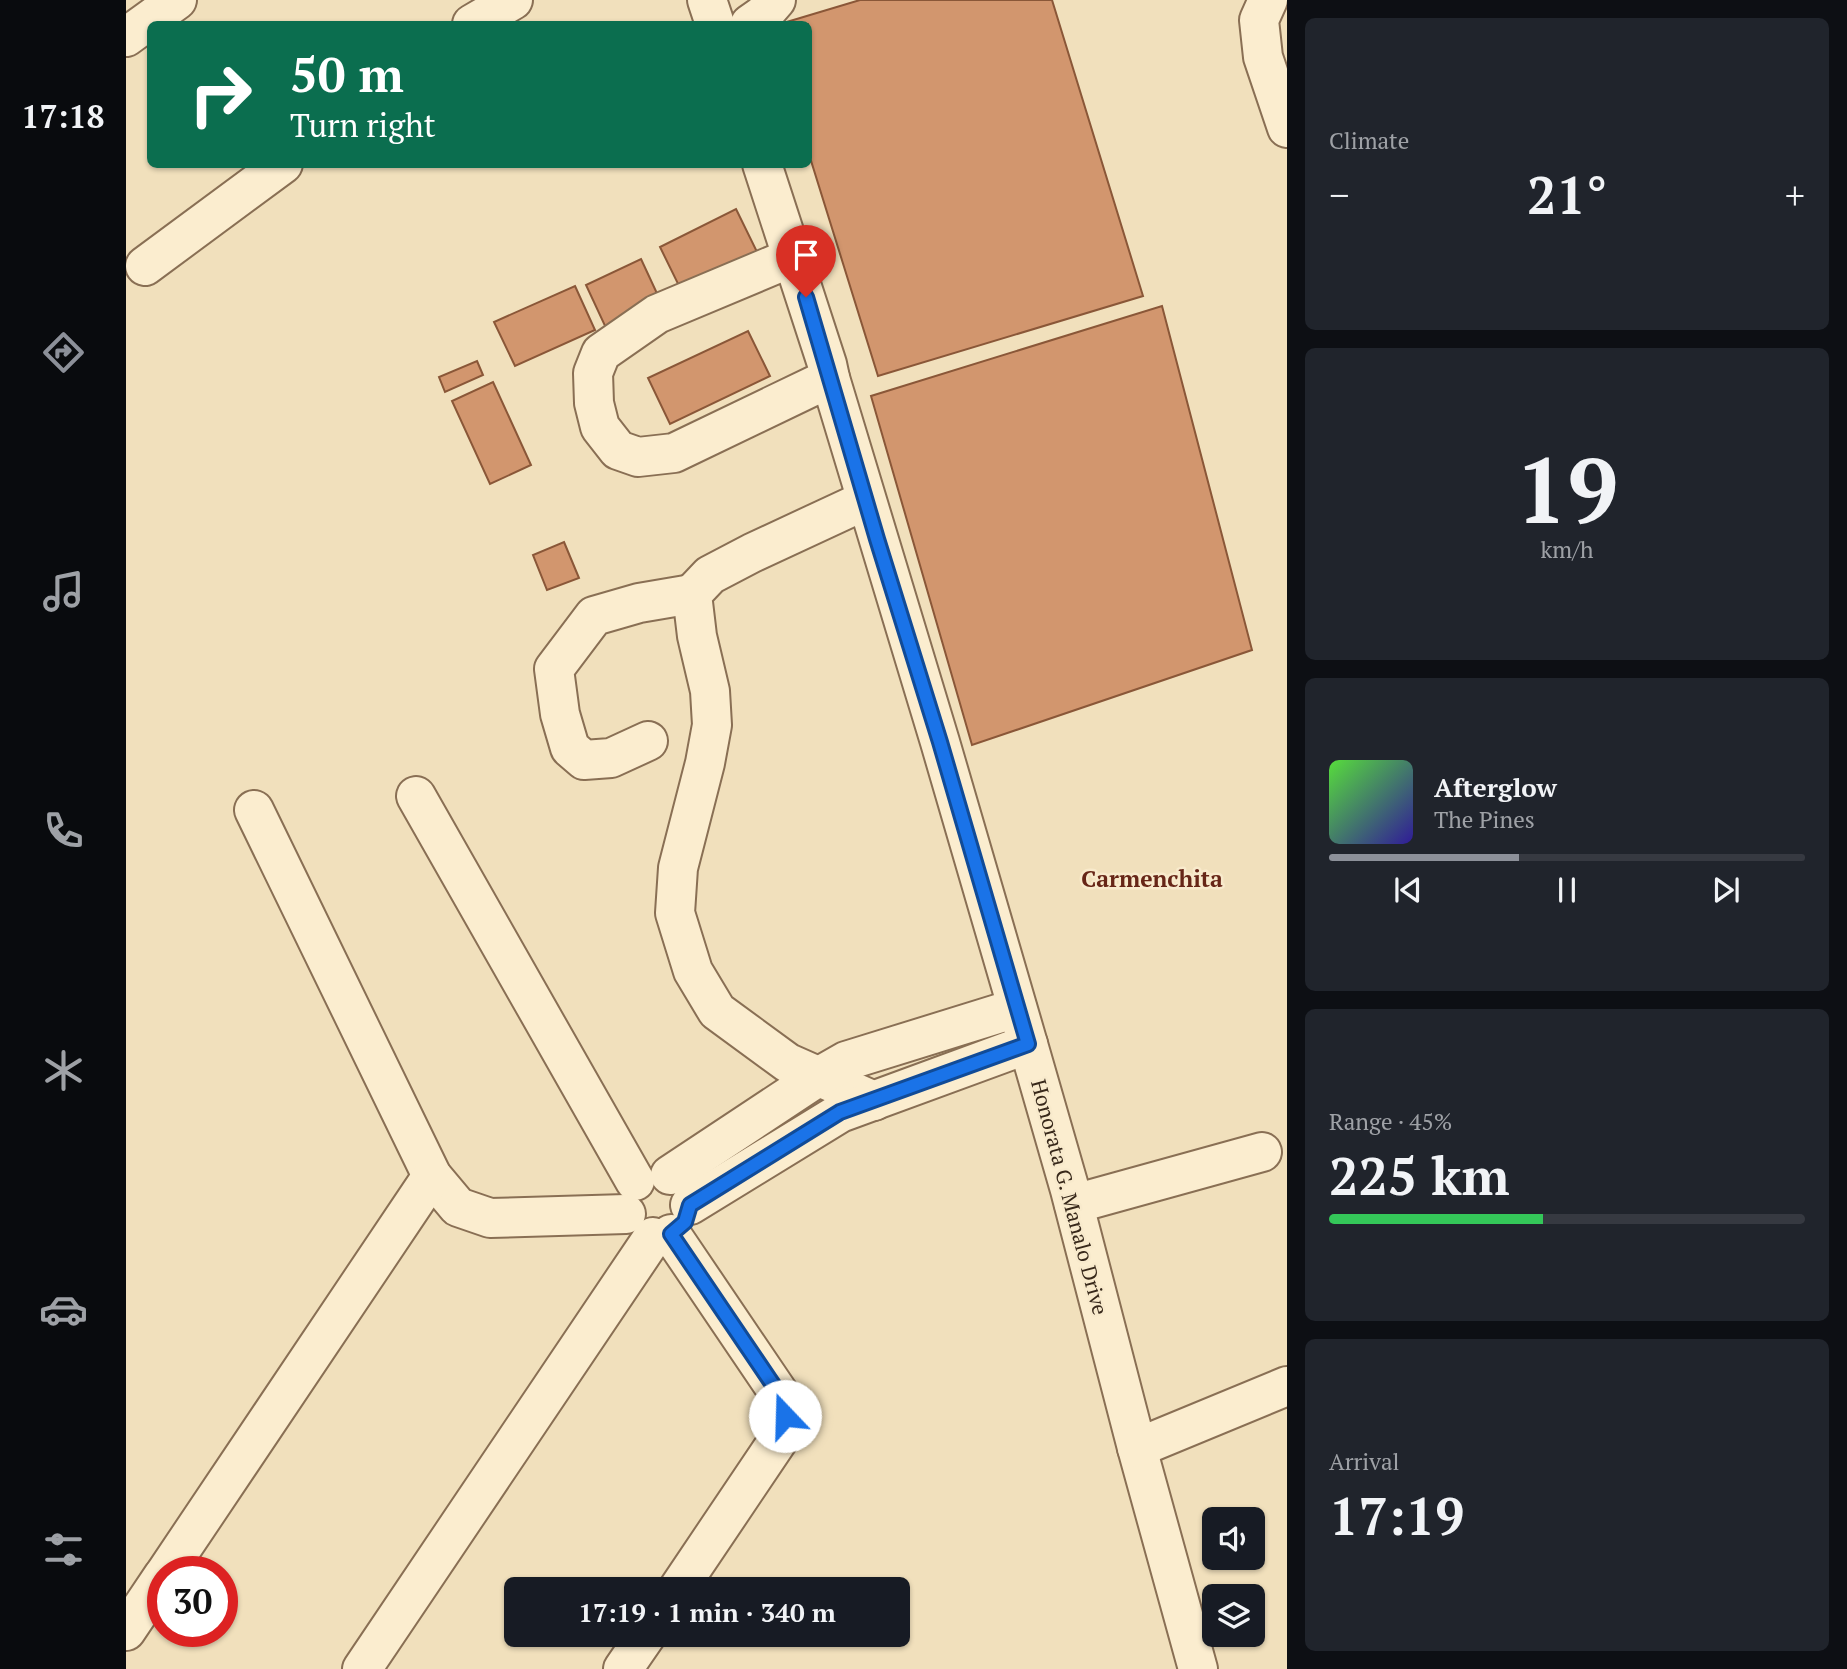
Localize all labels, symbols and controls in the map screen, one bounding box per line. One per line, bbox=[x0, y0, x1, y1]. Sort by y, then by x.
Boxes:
text: 50 m bbox=[290, 41, 404, 106]
icon: right bbox=[175, 49, 266, 140]
text: 17:18 bbox=[21, 95, 105, 137]
text: Turn right bbox=[290, 104, 436, 146]
text: Climate bbox=[1329, 125, 1409, 156]
text: 21° bbox=[1527, 160, 1607, 229]
text: − bbox=[1329, 170, 1349, 220]
text: + bbox=[1785, 170, 1805, 220]
pin bbox=[776, 225, 836, 297]
icon: arrive bbox=[787, 236, 825, 274]
icon: directions bbox=[39, 328, 88, 377]
text: 19 bbox=[1516, 428, 1618, 549]
text: km/h bbox=[1540, 534, 1594, 565]
icon: music bbox=[39, 567, 88, 616]
text: Afterglow bbox=[1434, 770, 1557, 804]
text: The Pines bbox=[1434, 804, 1535, 835]
icon: phone bbox=[39, 806, 88, 855]
district label: Carmenchita bbox=[1081, 863, 1223, 894]
icon: previous bbox=[1389, 871, 1427, 909]
icon: pause bbox=[1548, 871, 1586, 909]
icon: next bbox=[1707, 871, 1745, 909]
icon: climate bbox=[39, 1046, 88, 1095]
street label: Honorata G. Manalo Drive bbox=[1025, 1076, 1115, 1318]
text: Range · 45% bbox=[1329, 1106, 1452, 1137]
text: 225 km bbox=[1329, 1141, 1510, 1210]
icon: car bbox=[39, 1285, 88, 1334]
position arrow bbox=[748, 1379, 822, 1453]
text: Arrival bbox=[1329, 1446, 1400, 1477]
text: 17:19 bbox=[1329, 1481, 1464, 1550]
map controls bbox=[1202, 1507, 1265, 1647]
button: sound bbox=[1202, 1507, 1265, 1570]
icon: filters bbox=[39, 1525, 88, 1574]
speed limit sign: 30 bbox=[147, 1556, 238, 1647]
button: layers bbox=[1202, 1584, 1265, 1647]
text: 17:19 · 1 min · 340 m bbox=[578, 1595, 836, 1629]

